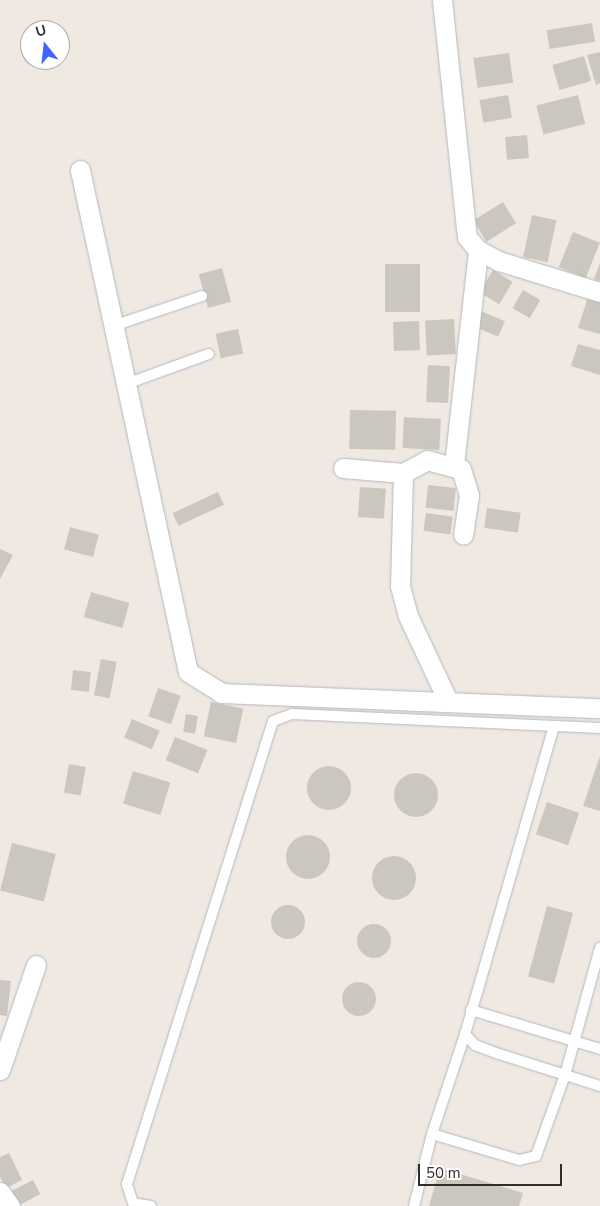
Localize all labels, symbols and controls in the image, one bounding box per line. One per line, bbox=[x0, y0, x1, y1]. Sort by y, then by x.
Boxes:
north arrow bbox=[20, 20, 70, 70]
text: U bbox=[33, 21, 49, 42]
scale bar bbox=[420, 1154, 564, 1186]
text: 50 m bbox=[426, 1163, 461, 1183]

